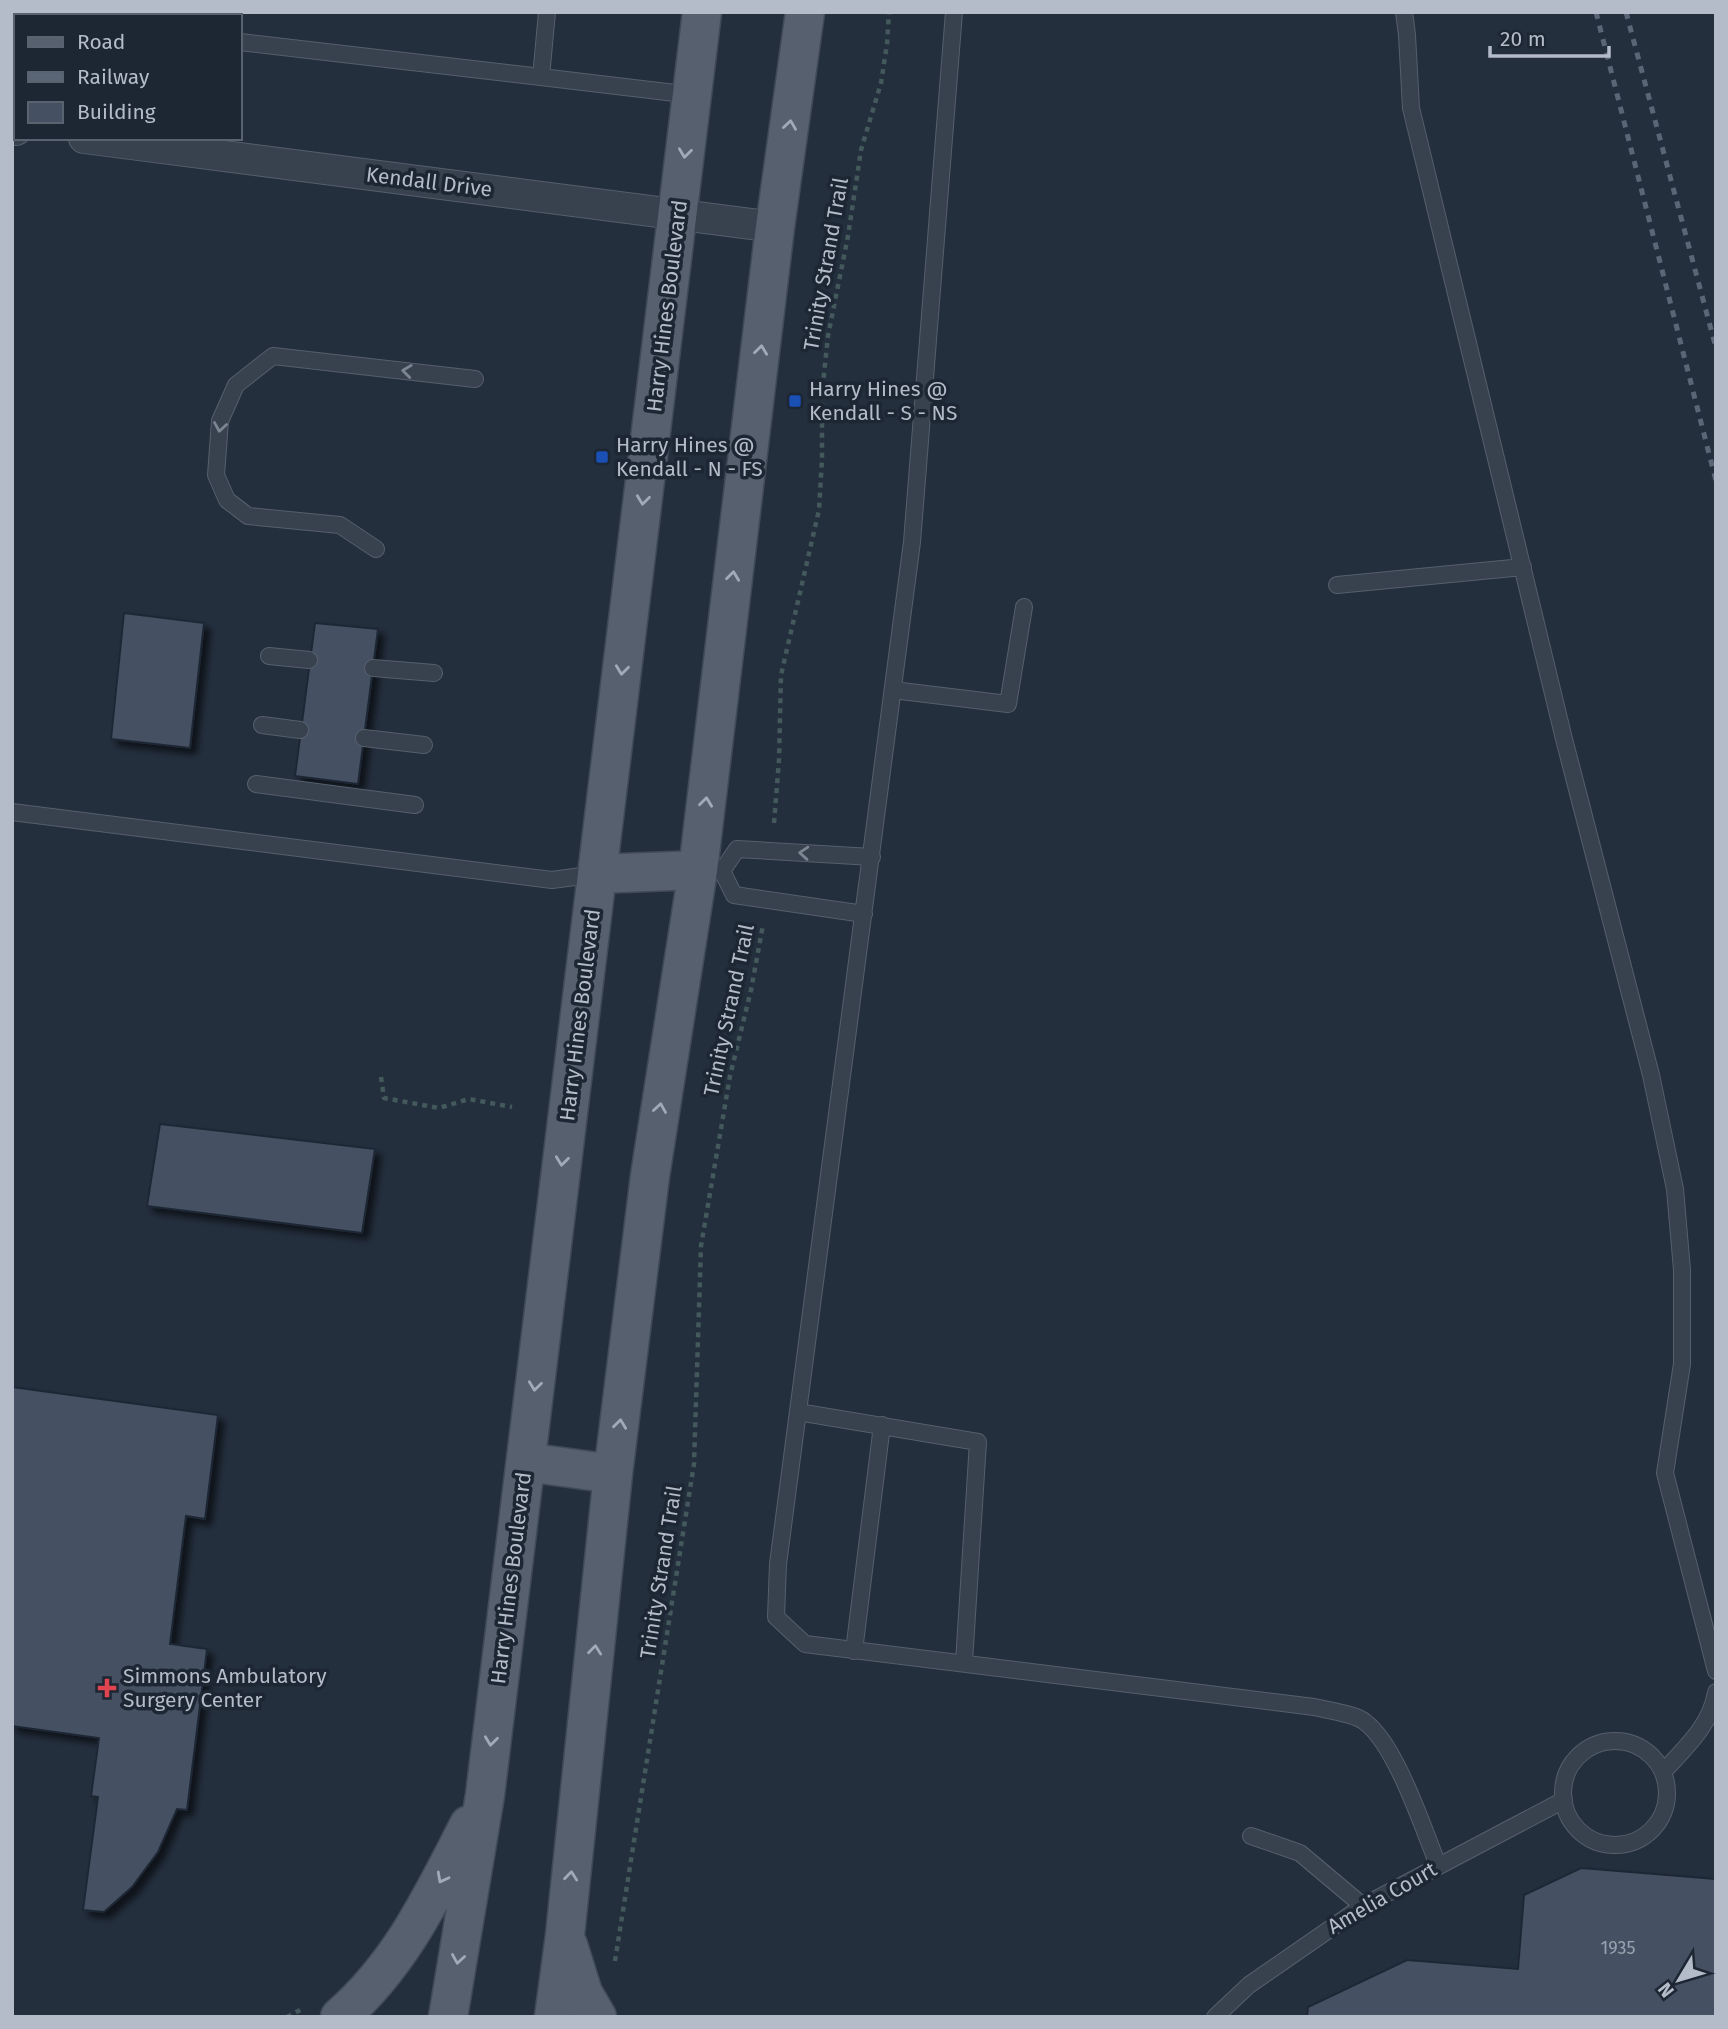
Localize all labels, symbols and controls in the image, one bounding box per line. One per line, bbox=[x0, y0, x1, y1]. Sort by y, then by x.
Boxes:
legend bbox=[14, 14, 242, 140]
scale bar bbox=[1490, 14, 1609, 58]
text: 20 m bbox=[1500, 26, 1546, 52]
text: Road bbox=[77, 29, 125, 55]
text: Railway bbox=[77, 64, 150, 90]
text: Building bbox=[77, 99, 156, 125]
one-way arrow bbox=[782, 119, 797, 130]
one-way arrow bbox=[678, 147, 693, 159]
street label: Kendall Drive bbox=[365, 161, 493, 203]
street label: Trinity Strand Trail bbox=[798, 175, 854, 353]
street label: Harry Hines Boulevard bbox=[641, 199, 693, 413]
one-way arrow bbox=[753, 344, 768, 356]
one-way arrow bbox=[401, 364, 413, 379]
place label: Harry Hines @ Kendall - S - NS bbox=[809, 376, 957, 426]
marker: Harry Hines @ Kendall - S - NS bbox=[787, 393, 803, 409]
one-way arrow bbox=[213, 421, 228, 433]
place label: Harry Hines @ Kendall - N - FS bbox=[616, 432, 763, 482]
marker: Harry Hines @ Kendall - N - FS bbox=[594, 449, 610, 465]
one-way arrow bbox=[636, 495, 651, 506]
one-way arrow bbox=[726, 570, 741, 582]
one-way arrow bbox=[615, 664, 630, 676]
one-way arrow bbox=[699, 796, 714, 808]
one-way arrow bbox=[798, 846, 809, 861]
street label: Harry Hines Boulevard bbox=[554, 908, 606, 1122]
street label: Trinity Strand Trail bbox=[698, 922, 760, 1098]
one-way arrow bbox=[653, 1102, 668, 1114]
one-way arrow bbox=[555, 1155, 570, 1166]
one-way arrow bbox=[527, 1381, 542, 1392]
one-way arrow bbox=[612, 1418, 627, 1430]
street label: Harry Hines Boulevard bbox=[485, 1471, 537, 1685]
street label: Trinity Strand Trail bbox=[634, 1483, 688, 1661]
one-way arrow bbox=[587, 1644, 602, 1656]
place label: Simmons Ambulatory Surgery Center bbox=[123, 1663, 327, 1713]
marker: Simmons Ambulatory Surgery Center bbox=[97, 1678, 117, 1698]
one-way arrow bbox=[484, 1736, 499, 1747]
street label: Amelia Court bbox=[1323, 1856, 1442, 1940]
one-way arrow bbox=[437, 1870, 450, 1883]
one-way arrow bbox=[563, 1870, 578, 1881]
house number: 1935 bbox=[1601, 1937, 1635, 1959]
north arrow bbox=[1644, 1945, 1714, 2015]
one-way arrow bbox=[451, 1953, 466, 1965]
text: N bbox=[1653, 1978, 1679, 2002]

